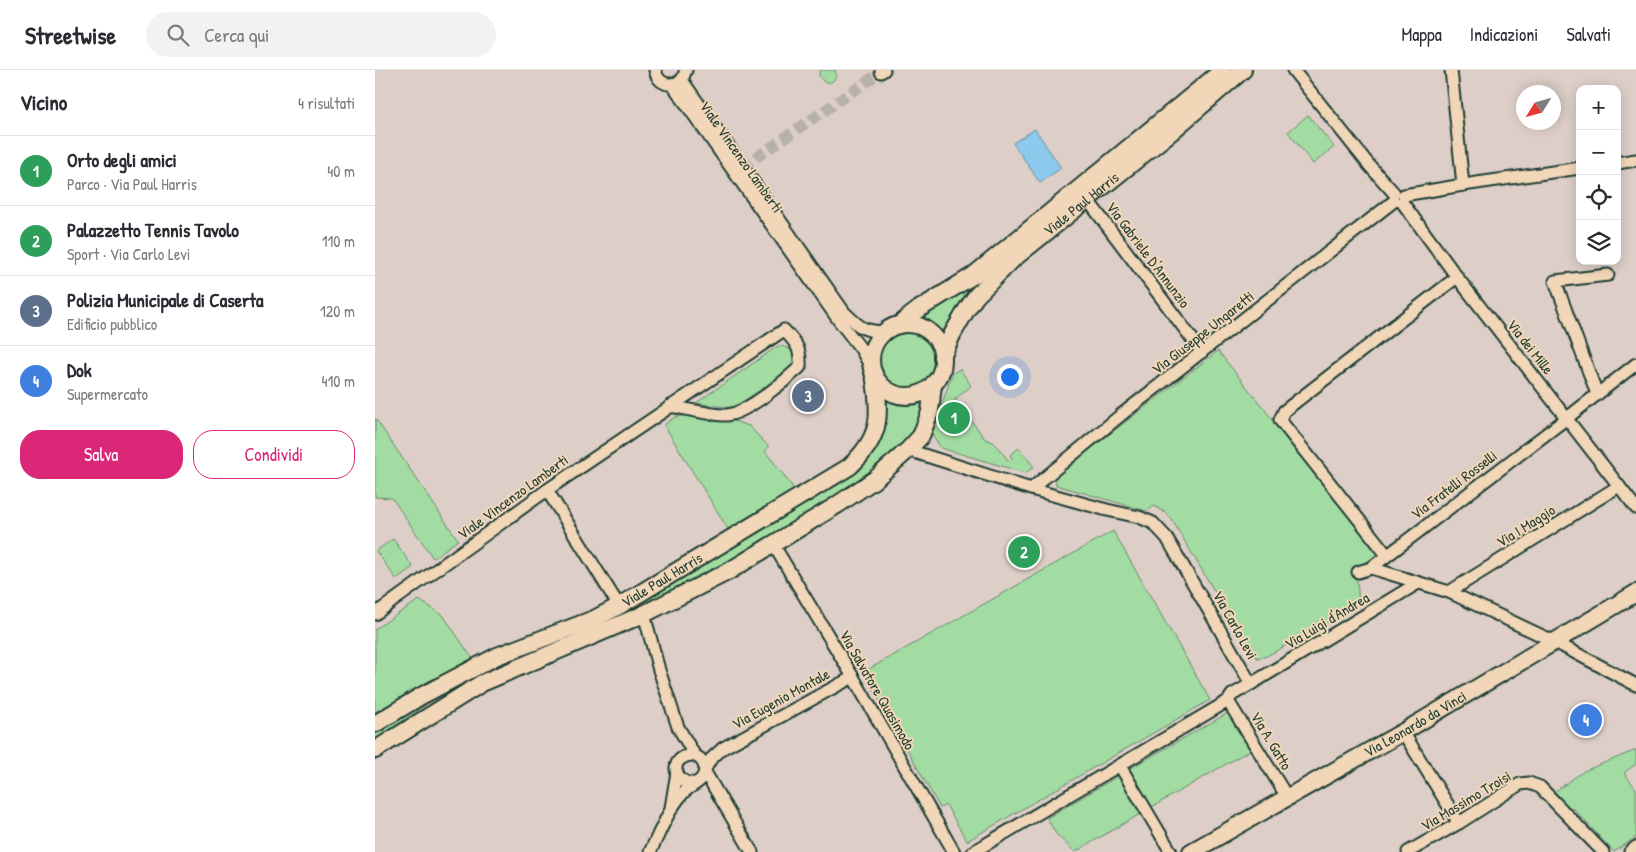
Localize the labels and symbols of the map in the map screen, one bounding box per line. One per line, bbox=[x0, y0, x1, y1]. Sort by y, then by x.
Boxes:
north arrow bbox=[1516, 85, 1561, 130]
street label: Viale Vincenzo Lamberti bbox=[695, 97, 788, 217]
street label: Viale Paul Harris bbox=[1039, 167, 1123, 240]
street label: Via Gabriele D'Annunzio bbox=[1102, 197, 1195, 312]
street label: Via Giuseppe Ungaretti bbox=[1147, 286, 1258, 379]
street label: Via dei Mille bbox=[1502, 315, 1559, 379]
your location bbox=[997, 364, 1023, 390]
pin: 3 bbox=[792, 377, 824, 415]
pin: 1 bbox=[938, 399, 970, 437]
street label: Via Fratelli Rosselli bbox=[1406, 445, 1501, 524]
street label: Viale Vincenzo Lamberti bbox=[453, 449, 572, 544]
street label: Via I Maggio bbox=[1492, 499, 1559, 552]
pin: 2 bbox=[1008, 533, 1040, 571]
street label: Viale Paul Harris bbox=[617, 547, 706, 612]
street label: Via Carlo Levi bbox=[1208, 587, 1263, 663]
street label: Via Luigi d'Andrea bbox=[1280, 587, 1373, 654]
street label: Via Salvatore Quasimodo bbox=[835, 626, 920, 754]
street label: Via Eugenio Montale bbox=[728, 663, 833, 734]
street label: Via Leonardo da Vinci bbox=[1360, 686, 1470, 762]
pin: 4 bbox=[1570, 701, 1602, 739]
street label: Via A. Gatto bbox=[1246, 708, 1297, 774]
street label: Via Massimo Troisi bbox=[1417, 765, 1515, 836]

